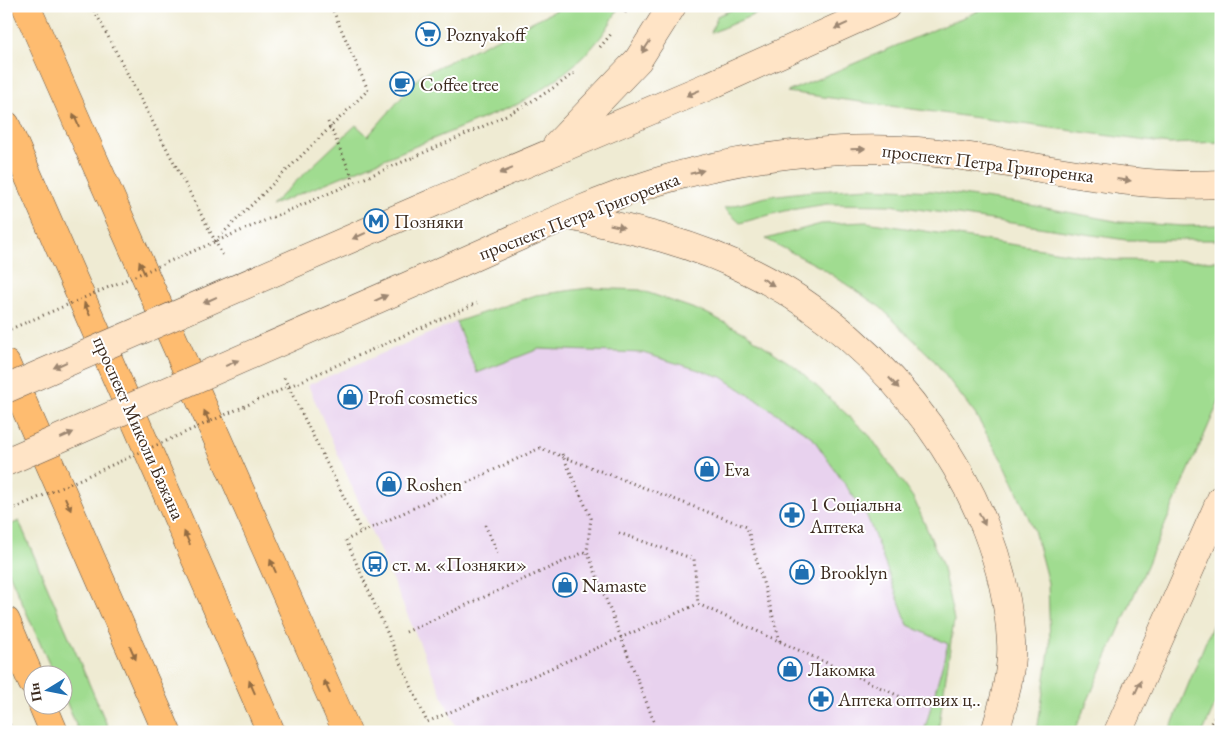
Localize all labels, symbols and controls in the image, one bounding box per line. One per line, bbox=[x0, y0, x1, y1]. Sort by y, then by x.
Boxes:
supermarket icon: Poznyakoff bbox=[415, 21, 441, 47]
place label: Poznyakoff bbox=[446, 22, 528, 47]
one-way arrow bbox=[834, 22, 848, 30]
one-way arrow bbox=[641, 41, 650, 54]
cafe icon: Coffee tree bbox=[389, 71, 415, 97]
place label: Coffee tree bbox=[420, 72, 499, 97]
one-way arrow bbox=[686, 89, 700, 97]
one-way arrow bbox=[71, 113, 79, 127]
street label: проспект Петра Григоренка bbox=[881, 138, 1096, 188]
one-way arrow bbox=[850, 145, 866, 153]
street label: проспект Петра Григоренка bbox=[475, 166, 683, 266]
one-way arrow bbox=[499, 168, 513, 176]
one-way arrow bbox=[690, 168, 705, 176]
one-way arrow bbox=[1116, 176, 1132, 184]
metro station icon: Позняки bbox=[363, 208, 389, 234]
place label: Позняки bbox=[394, 209, 464, 234]
one-way arrow bbox=[609, 222, 624, 230]
one-way arrow bbox=[352, 232, 366, 240]
one-way arrow bbox=[137, 261, 145, 275]
one-way arrow bbox=[762, 277, 775, 286]
one-way arrow bbox=[374, 293, 388, 301]
one-way arrow bbox=[202, 297, 217, 305]
one-way arrow bbox=[82, 302, 90, 316]
street label: проспект Миколи Бажана bbox=[87, 332, 191, 524]
one-way arrow bbox=[225, 358, 239, 366]
one-way arrow bbox=[53, 362, 68, 370]
one-way arrow bbox=[888, 377, 900, 389]
shop icon: Profi cosmetics bbox=[337, 384, 363, 410]
place label: Profi cosmetics bbox=[368, 385, 477, 410]
one-way arrow bbox=[203, 410, 211, 424]
one-way arrow bbox=[60, 431, 74, 439]
shop icon: Eva bbox=[694, 456, 720, 482]
place label: Eva bbox=[724, 457, 750, 482]
shop icon: Roshen bbox=[376, 471, 402, 497]
place label: Roshen bbox=[406, 472, 462, 497]
place label: 1 Соціальна Аптека bbox=[809, 492, 902, 539]
one-way arrow bbox=[64, 497, 72, 511]
pharmacy icon: 1 Соціальна Аптека bbox=[779, 502, 805, 528]
one-way arrow bbox=[978, 512, 986, 526]
one-way arrow bbox=[182, 531, 190, 545]
bus stop icon: ст. м. «Позняки» bbox=[362, 551, 388, 577]
place label: ст. м. «Позняки» bbox=[392, 552, 527, 577]
one-way arrow bbox=[268, 559, 276, 573]
shop icon: Brooklyn bbox=[789, 559, 815, 585]
place label: Brooklyn bbox=[820, 560, 888, 585]
shop icon: Namaste bbox=[552, 572, 578, 598]
place label: Namaste bbox=[582, 573, 647, 598]
one-way arrow bbox=[129, 646, 137, 660]
shop icon: Лакомка bbox=[777, 656, 803, 682]
place label: Лакомка bbox=[808, 657, 876, 682]
north arrow bbox=[22, 666, 72, 716]
one-way arrow bbox=[247, 680, 255, 694]
one-way arrow bbox=[322, 680, 330, 694]
one-way arrow bbox=[1135, 680, 1143, 694]
text: Пн bbox=[25, 681, 46, 703]
pharmacy icon: Аптека оптових ц‥ bbox=[808, 686, 834, 712]
place label: Аптека оптових ц‥ bbox=[837, 687, 981, 712]

